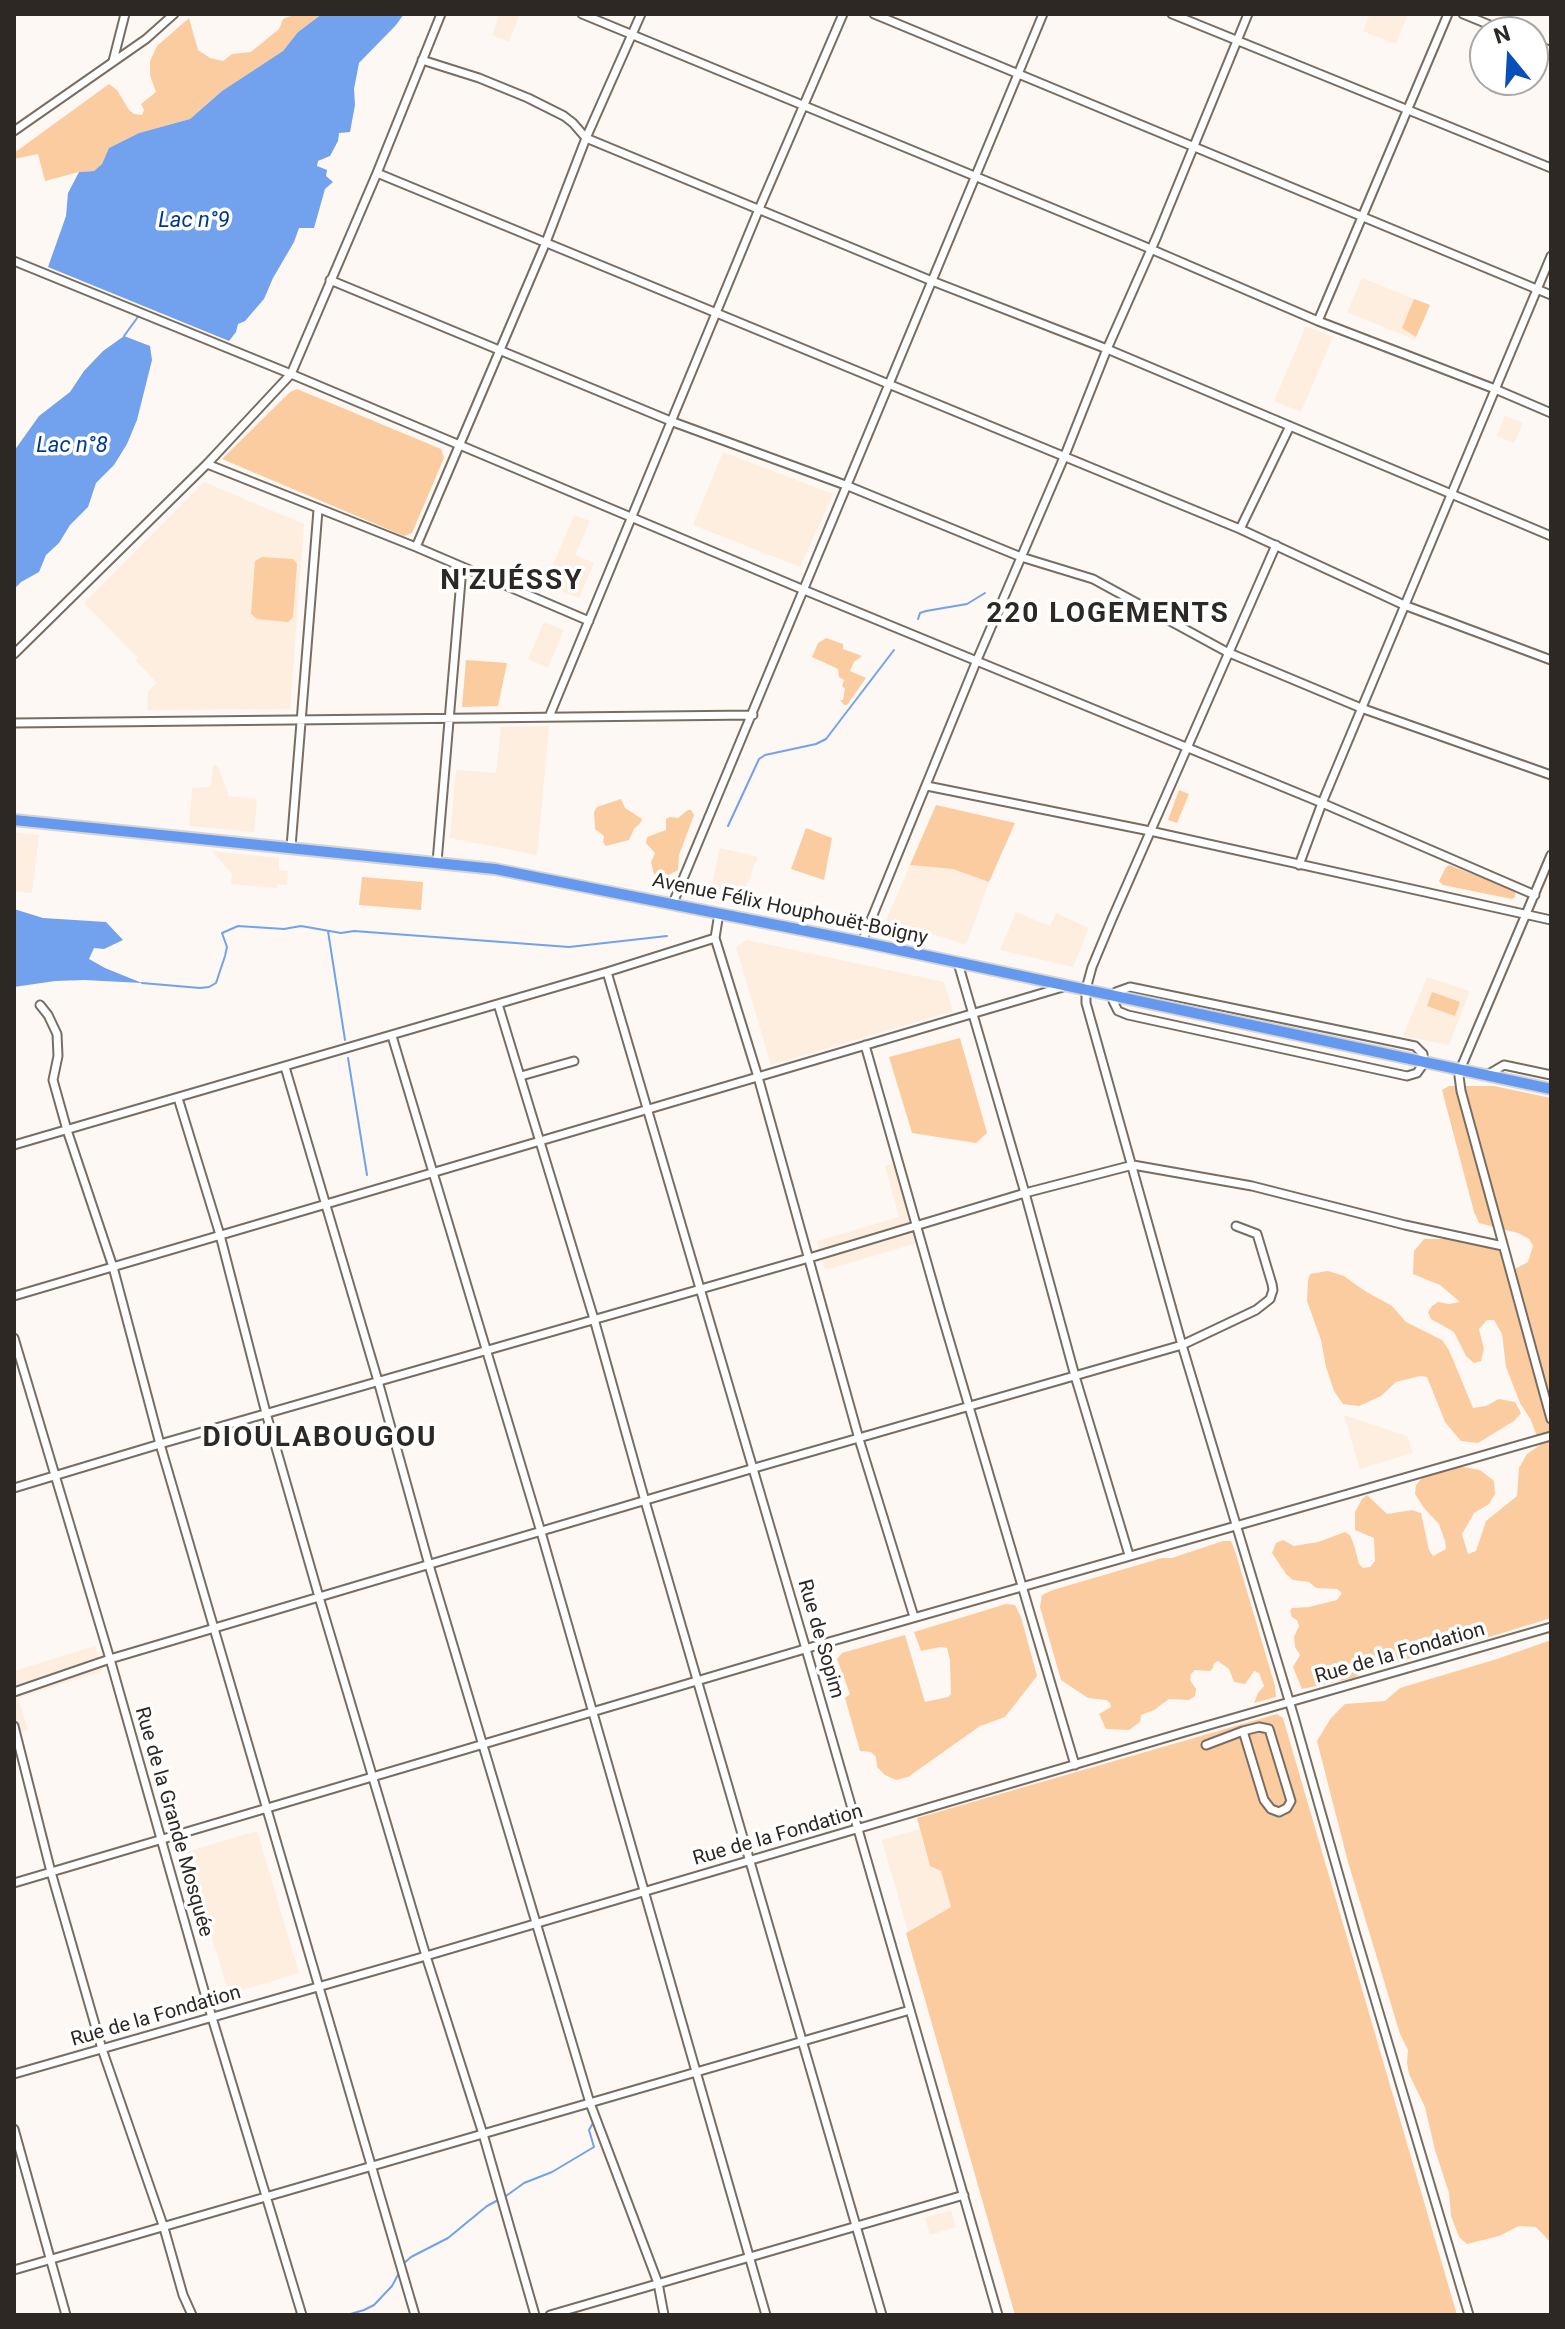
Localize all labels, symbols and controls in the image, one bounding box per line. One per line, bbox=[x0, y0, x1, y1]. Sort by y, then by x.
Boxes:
north arrow bbox=[1469, 16, 1549, 96]
text: N bbox=[1491, 20, 1513, 49]
water label: Lac n°9 bbox=[158, 208, 230, 234]
water label: Lac n°8 bbox=[36, 433, 108, 459]
district label: N'ZUÉSSY bbox=[440, 565, 584, 599]
district label: 220 LOGEMENTS bbox=[986, 598, 1230, 632]
street label: Avenue Félix Houphouët-Boigny bbox=[650, 869, 930, 951]
district label: DIOULABOUGOU bbox=[203, 1422, 437, 1456]
street label: Rue de Sopim bbox=[792, 1577, 848, 1701]
street label: Rue de la Fondation bbox=[1312, 1618, 1488, 1690]
street label: Rue de la Grande Mosquée bbox=[129, 1704, 217, 1940]
street label: Rue de la Fondation bbox=[690, 1800, 866, 1872]
street label: Rue de la Fondation bbox=[68, 1981, 244, 2053]

